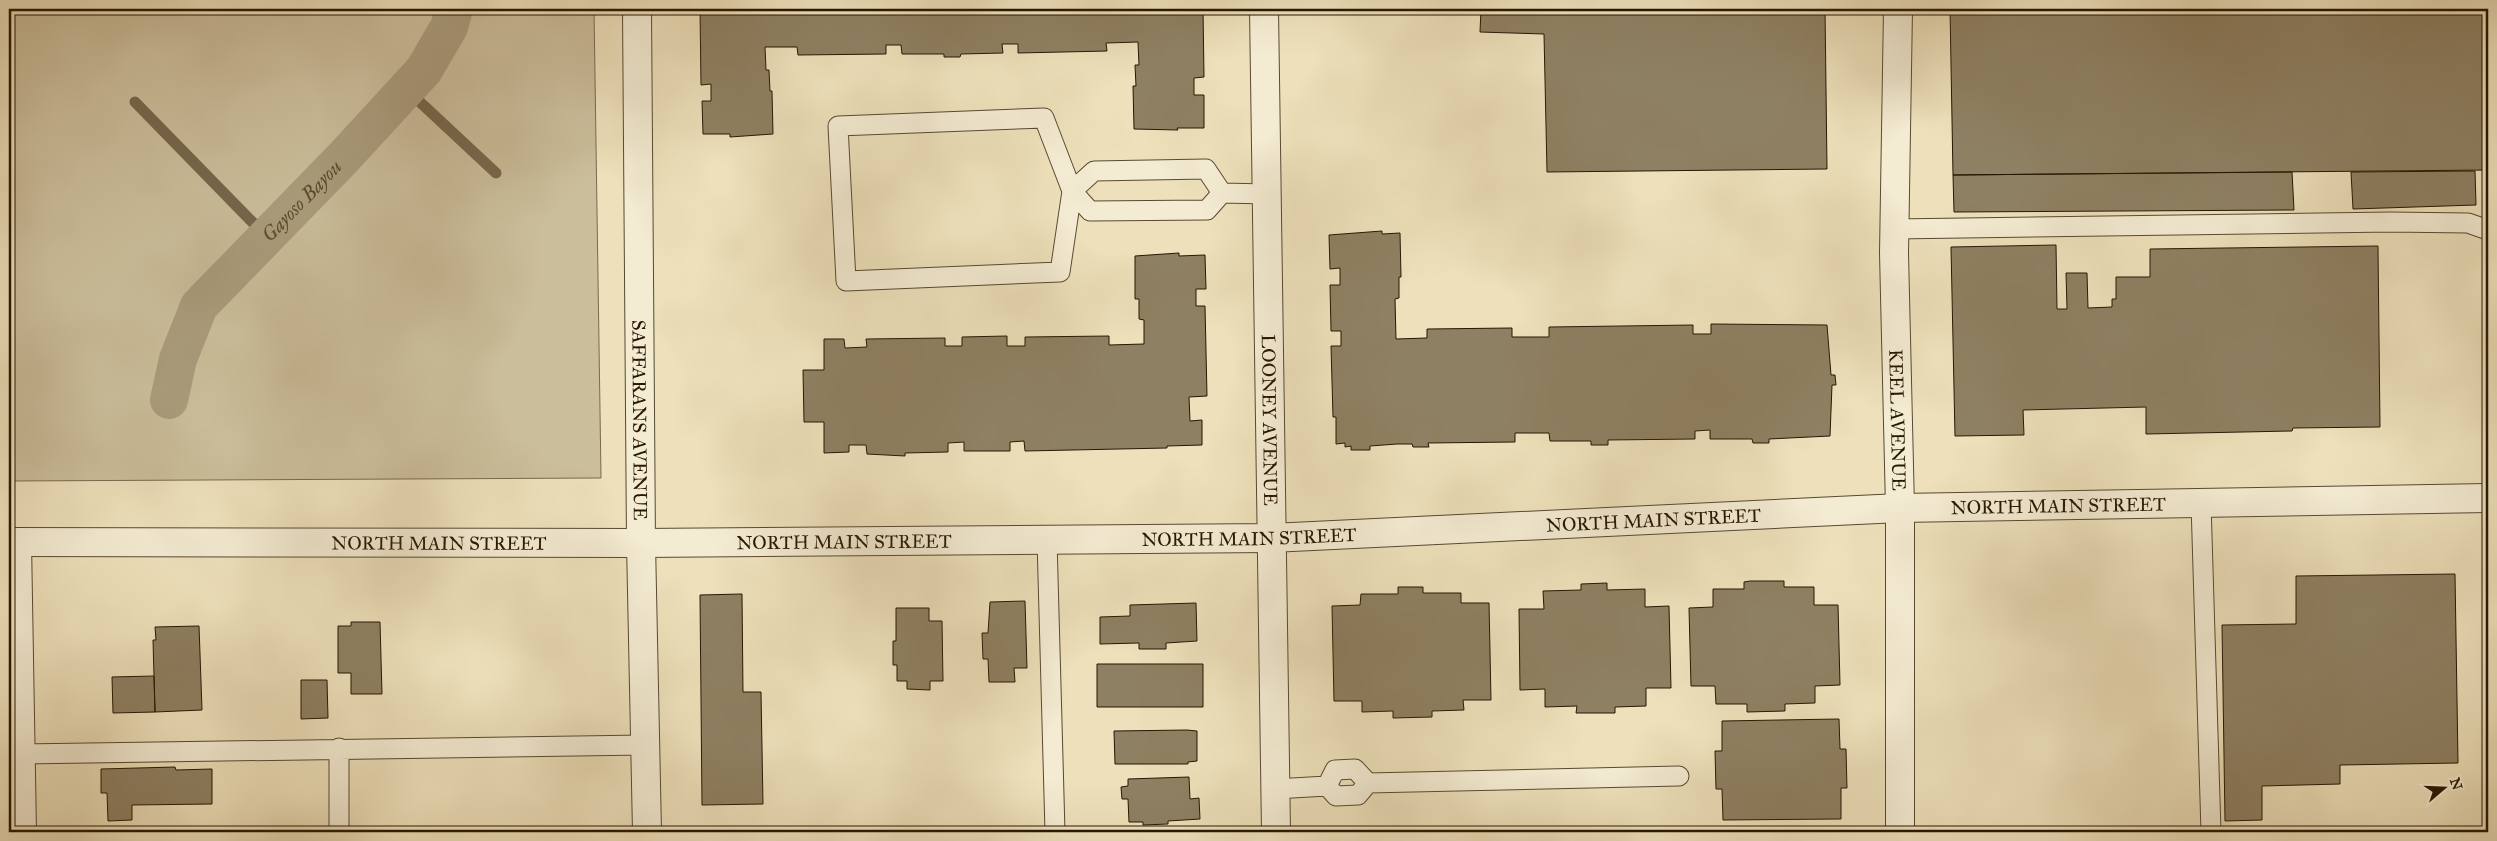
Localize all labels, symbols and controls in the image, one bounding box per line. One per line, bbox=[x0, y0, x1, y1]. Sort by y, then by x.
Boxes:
water label: Gayoso Bayou bbox=[256, 155, 347, 247]
street label: SAFFARANS AVENUE bbox=[627, 320, 652, 521]
street label: LOONEY AVENUE bbox=[1257, 334, 1282, 506]
street label: KEEL AVENUE bbox=[1884, 349, 1911, 491]
street label: NORTH MAIN STREET bbox=[1950, 492, 2166, 519]
street label: NORTH MAIN STREET bbox=[1546, 504, 1762, 537]
street label: NORTH MAIN STREET bbox=[1141, 523, 1357, 551]
street label: NORTH MAIN STREET bbox=[736, 530, 952, 554]
street label: NORTH MAIN STREET bbox=[331, 532, 547, 555]
north arrow bbox=[2420, 764, 2470, 814]
text: N bbox=[2446, 776, 2466, 792]

